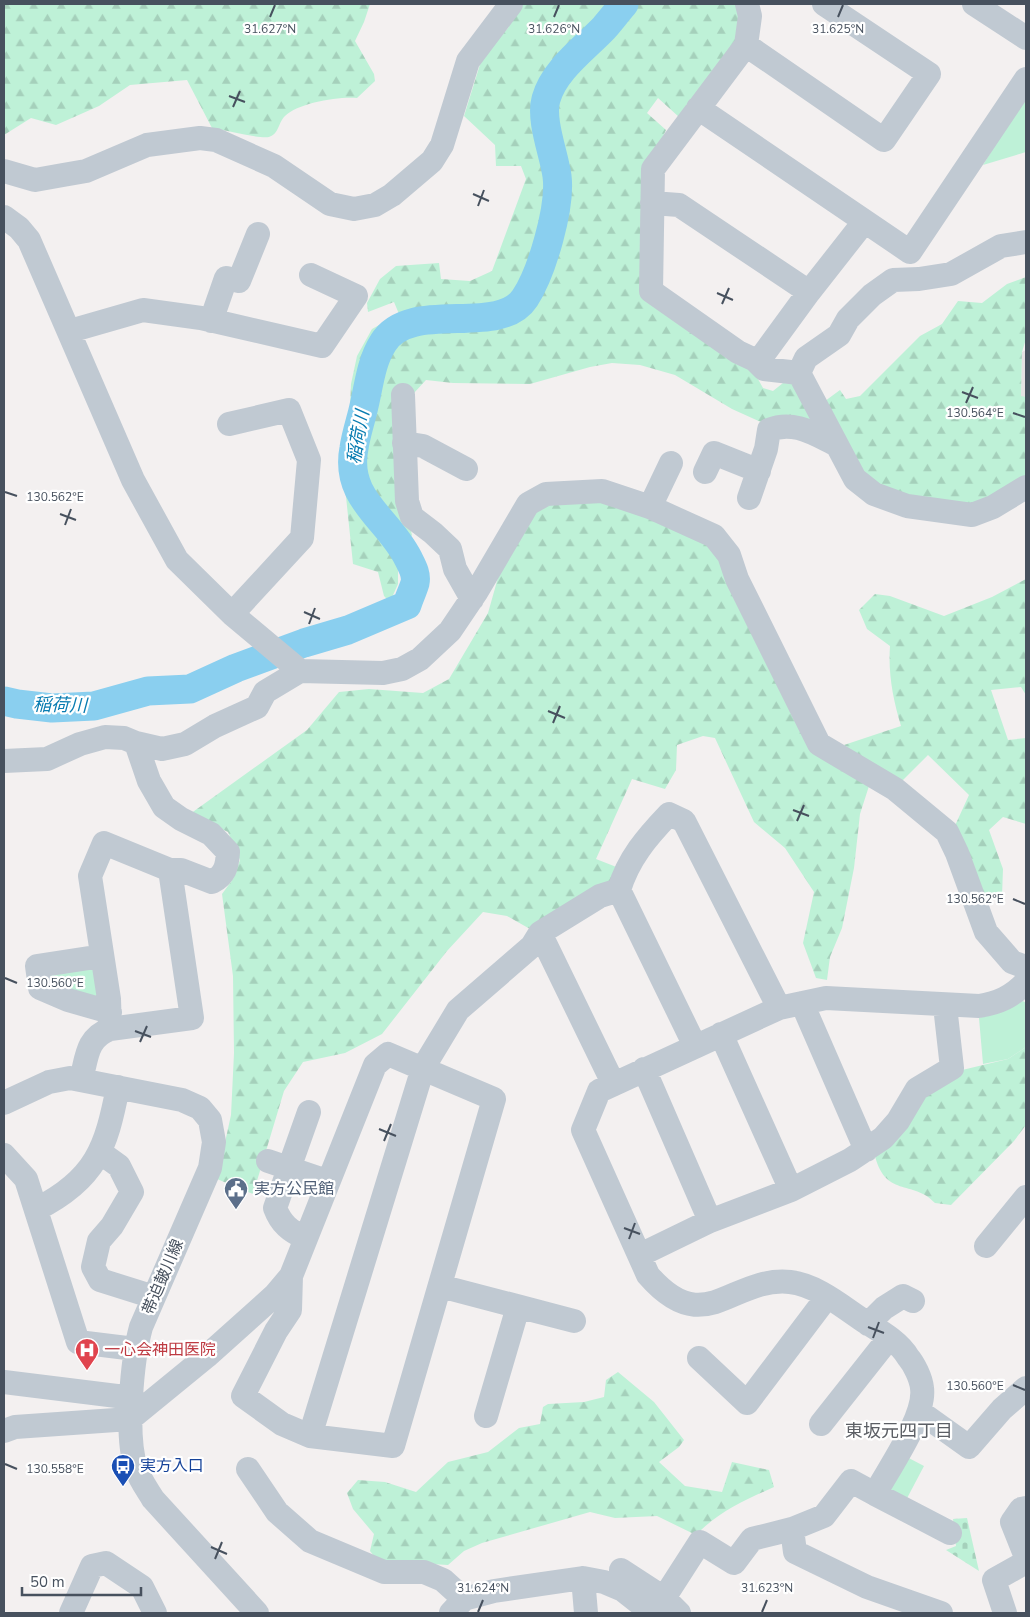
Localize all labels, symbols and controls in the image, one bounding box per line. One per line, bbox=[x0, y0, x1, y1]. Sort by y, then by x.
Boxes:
text: 31.627°N bbox=[244, 21, 296, 37]
text: 31.626°N bbox=[528, 21, 580, 37]
text: 31.625°N bbox=[812, 21, 864, 37]
text: 130.564°E bbox=[946, 405, 1004, 421]
water label: 稲荷川 bbox=[341, 406, 375, 466]
text: 130.562°E bbox=[26, 489, 84, 505]
water label: 稲荷川 bbox=[33, 693, 89, 718]
text: 130.562°E bbox=[946, 891, 1004, 907]
text: 130.560°E bbox=[26, 975, 84, 991]
public building icon: 実方公民館 bbox=[223, 1176, 249, 1210]
place label: 実方公民館 bbox=[254, 1178, 334, 1200]
street label: 帯迫皷川線 bbox=[137, 1236, 189, 1318]
hospital icon: 一心会神田医院 bbox=[74, 1337, 100, 1371]
place label: 一心会神田医院 bbox=[104, 1339, 216, 1361]
text: 130.560°E bbox=[946, 1378, 1004, 1394]
district label: 東坂元四丁目 bbox=[845, 1419, 953, 1443]
bus stop icon: 実方入口 bbox=[110, 1453, 136, 1487]
place label: 実方入口 bbox=[140, 1455, 204, 1477]
text: 130.558°E bbox=[26, 1461, 84, 1477]
scale bar bbox=[22, 1564, 141, 1596]
text: 50 m bbox=[30, 1572, 65, 1592]
text: 31.624°N bbox=[457, 1580, 509, 1596]
text: 31.623°N bbox=[741, 1580, 793, 1596]

